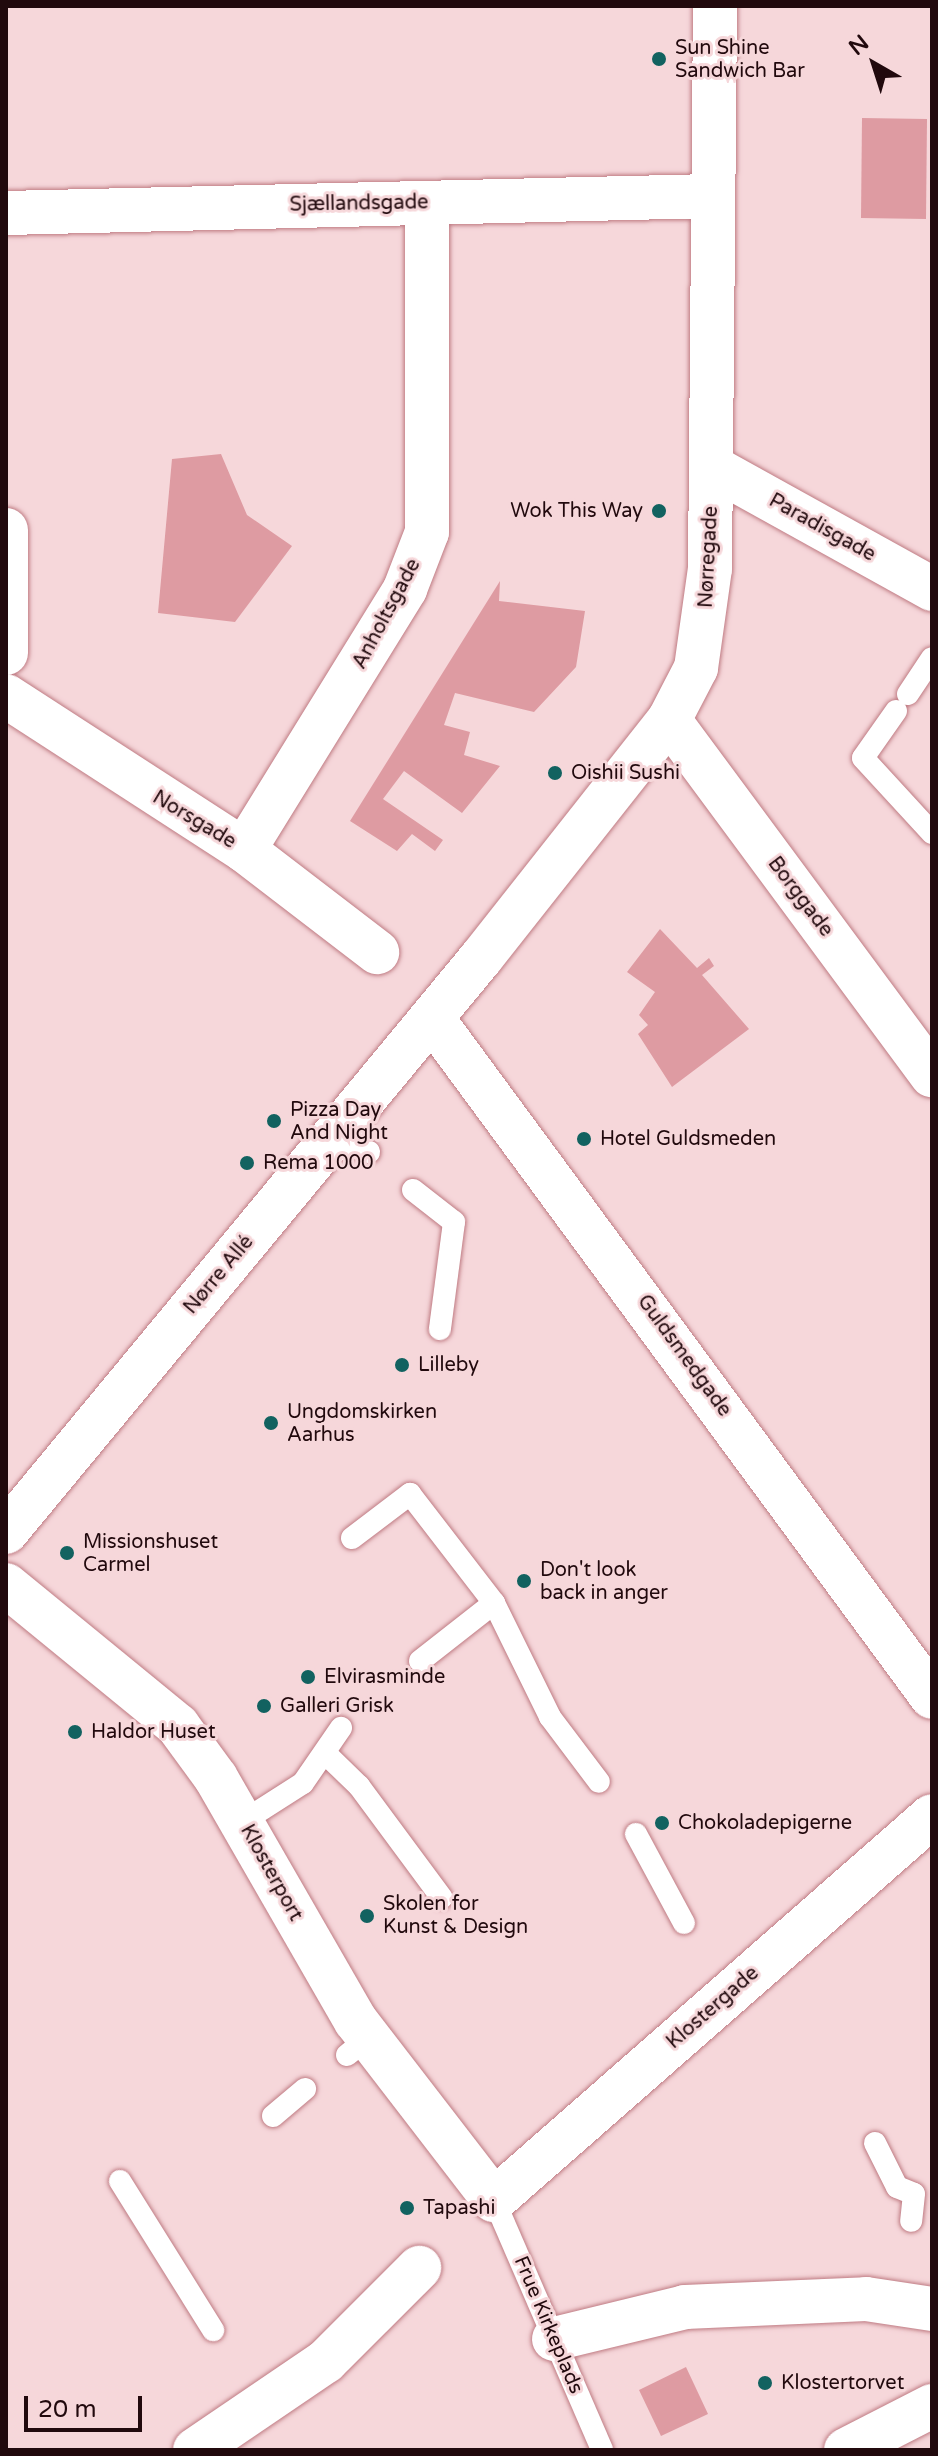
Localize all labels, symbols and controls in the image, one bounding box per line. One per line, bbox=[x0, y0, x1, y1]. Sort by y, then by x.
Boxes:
north arrow bbox=[834, 24, 914, 104]
text: N bbox=[844, 30, 874, 61]
place label: Sun Shine Sandwich Bar bbox=[675, 36, 805, 83]
marker: Sun Shine Sandwich Bar bbox=[650, 50, 668, 68]
street label: Sjællandsgade bbox=[289, 191, 429, 217]
street label: Paradisgade bbox=[765, 489, 879, 567]
place label: Wok This Way bbox=[510, 499, 643, 523]
marker: Wok This Way bbox=[650, 502, 668, 520]
street label: Nørregade bbox=[694, 505, 724, 609]
street label: Anholtsgade bbox=[348, 555, 426, 673]
place label: Oishii Sushi bbox=[571, 761, 680, 785]
marker: Oishii Sushi bbox=[546, 764, 564, 782]
street label: Norsgade bbox=[148, 786, 240, 854]
street label: Borggade bbox=[762, 852, 838, 942]
place label: Pizza Day And Night bbox=[290, 1098, 388, 1145]
marker: Pizza Day And Night bbox=[265, 1112, 283, 1130]
place label: Hotel Guldsmeden bbox=[600, 1127, 776, 1151]
marker: Hotel Guldsmeden bbox=[575, 1130, 593, 1148]
place label: Rema 1000 bbox=[263, 1151, 374, 1175]
marker: Rema 1000 bbox=[238, 1154, 256, 1172]
street label: Nørre Allé bbox=[179, 1231, 259, 1319]
street label: Guldsmedgade bbox=[632, 1290, 736, 1422]
place label: Lilleby bbox=[418, 1353, 479, 1377]
marker: Lilleby bbox=[393, 1356, 411, 1374]
place label: Ungdomskirken Aarhus bbox=[287, 1400, 437, 1447]
marker: Ungdomskirken Aarhus bbox=[262, 1414, 280, 1432]
place label: Missionshuset Carmel bbox=[83, 1530, 218, 1577]
marker: Missionshuset Carmel bbox=[58, 1544, 76, 1562]
place label: Don't look back in anger bbox=[540, 1558, 668, 1605]
marker: Don't look back in anger bbox=[515, 1572, 533, 1590]
place label: Elvirasminde bbox=[324, 1665, 445, 1689]
marker: Elvirasminde bbox=[299, 1668, 317, 1686]
place label: Galleri Grisk bbox=[280, 1694, 394, 1718]
marker: Galleri Grisk bbox=[255, 1697, 273, 1715]
place label: Haldor Huset bbox=[91, 1720, 216, 1744]
marker: Haldor Huset bbox=[66, 1723, 84, 1741]
place label: Chokoladepigerne bbox=[678, 1811, 852, 1835]
marker: Chokoladepigerne bbox=[653, 1814, 671, 1832]
street label: Klosterport bbox=[235, 1821, 307, 1925]
place label: Skolen for Kunst & Design bbox=[383, 1892, 528, 1939]
marker: Skolen for Kunst & Design bbox=[358, 1907, 376, 1925]
street label: Klostergade bbox=[662, 1962, 764, 2054]
place label: Tapashi bbox=[423, 2196, 495, 2220]
marker: Tapashi bbox=[398, 2199, 416, 2217]
street label: Frue Kirkeplads bbox=[508, 2253, 588, 2397]
place label: Klostertorvet bbox=[781, 2371, 904, 2395]
marker: Klostertorvet bbox=[756, 2374, 774, 2392]
scale bar bbox=[28, 2380, 146, 2430]
text: 20 m bbox=[38, 2395, 96, 2424]

